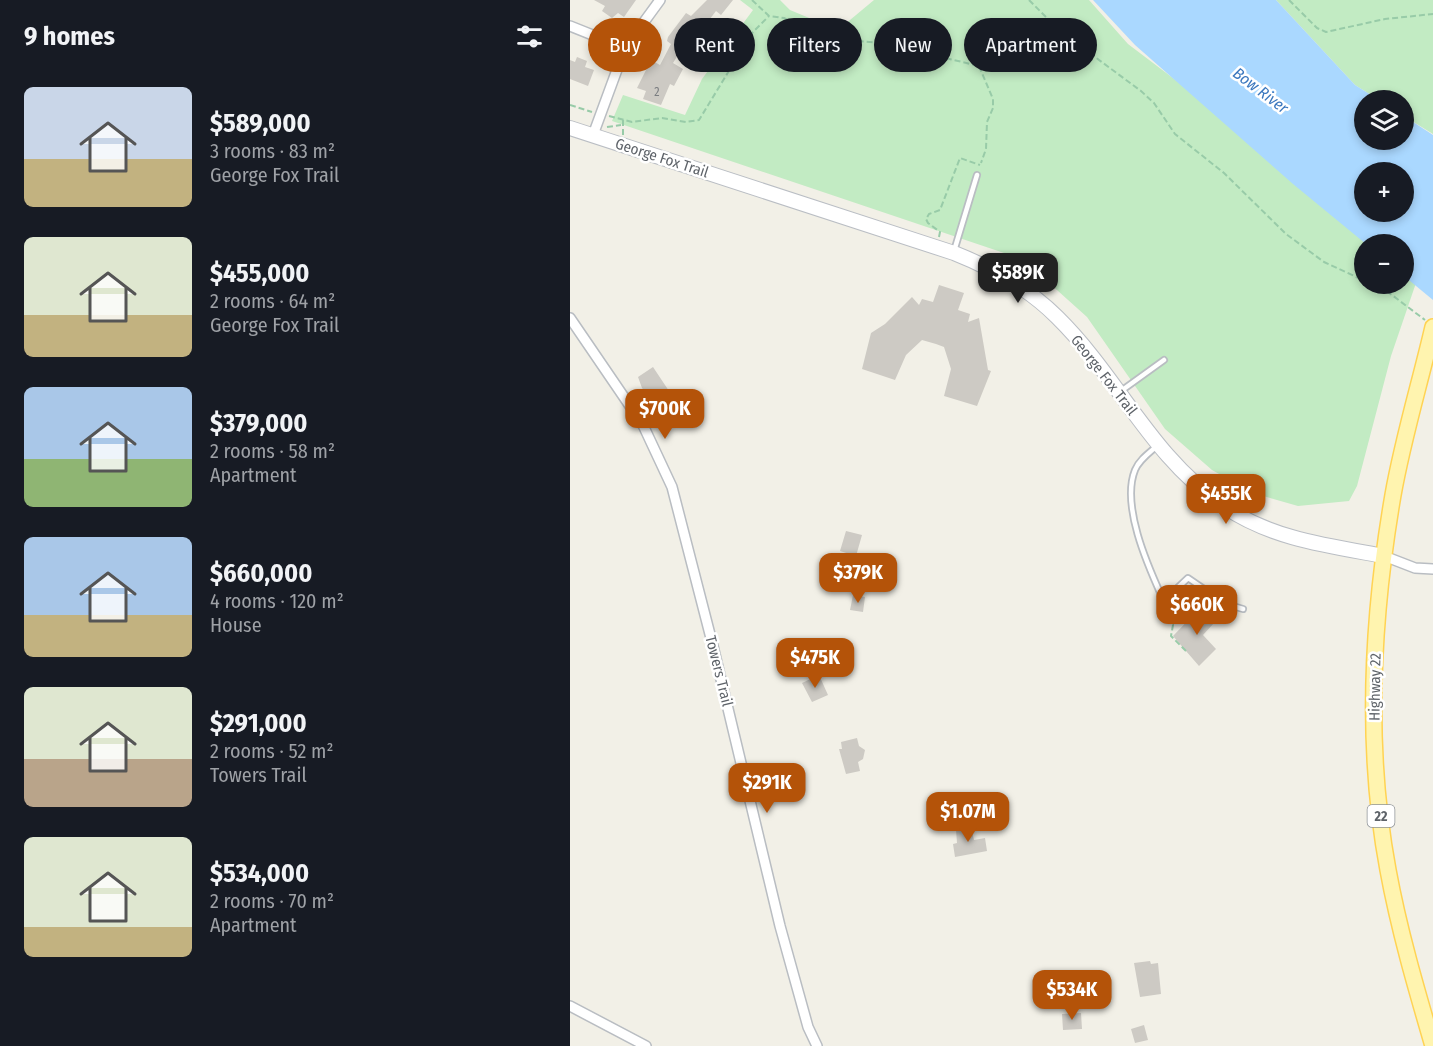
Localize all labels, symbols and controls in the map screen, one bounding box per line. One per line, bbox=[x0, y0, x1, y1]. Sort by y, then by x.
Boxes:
chip: Buy bbox=[588, 18, 662, 72]
chip: Rent bbox=[674, 18, 755, 72]
chip: Filters bbox=[767, 18, 862, 72]
chip: New bbox=[874, 18, 952, 72]
chip: Apartment bbox=[964, 18, 1097, 72]
icon: filters bbox=[513, 20, 546, 53]
text: 9 homes bbox=[24, 21, 115, 52]
water label: Bow River bbox=[1229, 64, 1292, 118]
house number: 2 bbox=[654, 85, 660, 99]
map controls bbox=[1354, 90, 1414, 294]
button: layers bbox=[1354, 90, 1414, 150]
text: $589,000 bbox=[210, 108, 311, 139]
icon: home bbox=[72, 111, 144, 183]
street label: George Fox Trail bbox=[613, 134, 711, 182]
text: 3 rooms · 83 m² bbox=[210, 139, 335, 163]
button: + bbox=[1354, 162, 1414, 222]
text: George Fox Trail bbox=[210, 163, 339, 187]
button: − bbox=[1354, 234, 1414, 294]
pin: $589K bbox=[976, 253, 1060, 304]
text: $455,000 bbox=[210, 258, 310, 289]
text: $589K bbox=[992, 260, 1044, 284]
icon: home bbox=[72, 261, 144, 333]
text: 2 rooms · 64 m² bbox=[210, 289, 335, 313]
text: George Fox Trail bbox=[210, 313, 339, 337]
street label: George Fox Trail bbox=[1067, 331, 1141, 419]
pin: $700K bbox=[623, 389, 707, 440]
text: $700K bbox=[639, 396, 691, 420]
text: $379,000 bbox=[210, 408, 308, 439]
icon: home bbox=[72, 411, 144, 483]
text: 2 rooms · 58 m² bbox=[210, 439, 335, 463]
text: Apartment bbox=[210, 463, 297, 487]
pin: $455K bbox=[1184, 474, 1268, 525]
text: $455K bbox=[1200, 481, 1252, 505]
pin: $379K bbox=[816, 553, 900, 604]
text: $660,000 bbox=[210, 558, 312, 589]
text: $379K bbox=[833, 560, 883, 584]
icon: home bbox=[72, 561, 144, 633]
pin: $660K bbox=[1155, 585, 1239, 636]
text: 4 rooms · 120 m² bbox=[210, 589, 344, 613]
text: $660K bbox=[1170, 592, 1224, 616]
text: House bbox=[210, 613, 262, 637]
street label: Towers Trail bbox=[701, 634, 737, 708]
pin: $475K bbox=[773, 638, 857, 689]
text: $475K bbox=[790, 645, 840, 669]
street label: Highway 22 bbox=[1365, 652, 1385, 721]
text: $291,000 bbox=[210, 708, 307, 739]
icon: home bbox=[72, 711, 144, 783]
text: 2 rooms · 52 m² bbox=[210, 739, 334, 763]
text: Towers Trail bbox=[210, 763, 307, 787]
pin: $291K bbox=[725, 763, 809, 814]
text: $291K bbox=[742, 770, 792, 794]
pin: $1.07M bbox=[919, 792, 1017, 843]
text: $1.07M bbox=[940, 799, 996, 823]
road number: 22 bbox=[1368, 805, 1394, 827]
text: $534,000 bbox=[210, 858, 309, 889]
icon: home bbox=[72, 861, 144, 933]
text: 2 rooms · 70 m² bbox=[210, 889, 334, 913]
text: Apartment bbox=[210, 913, 297, 937]
pin: $534K bbox=[1030, 970, 1114, 1021]
text: $534K bbox=[1047, 977, 1097, 1001]

